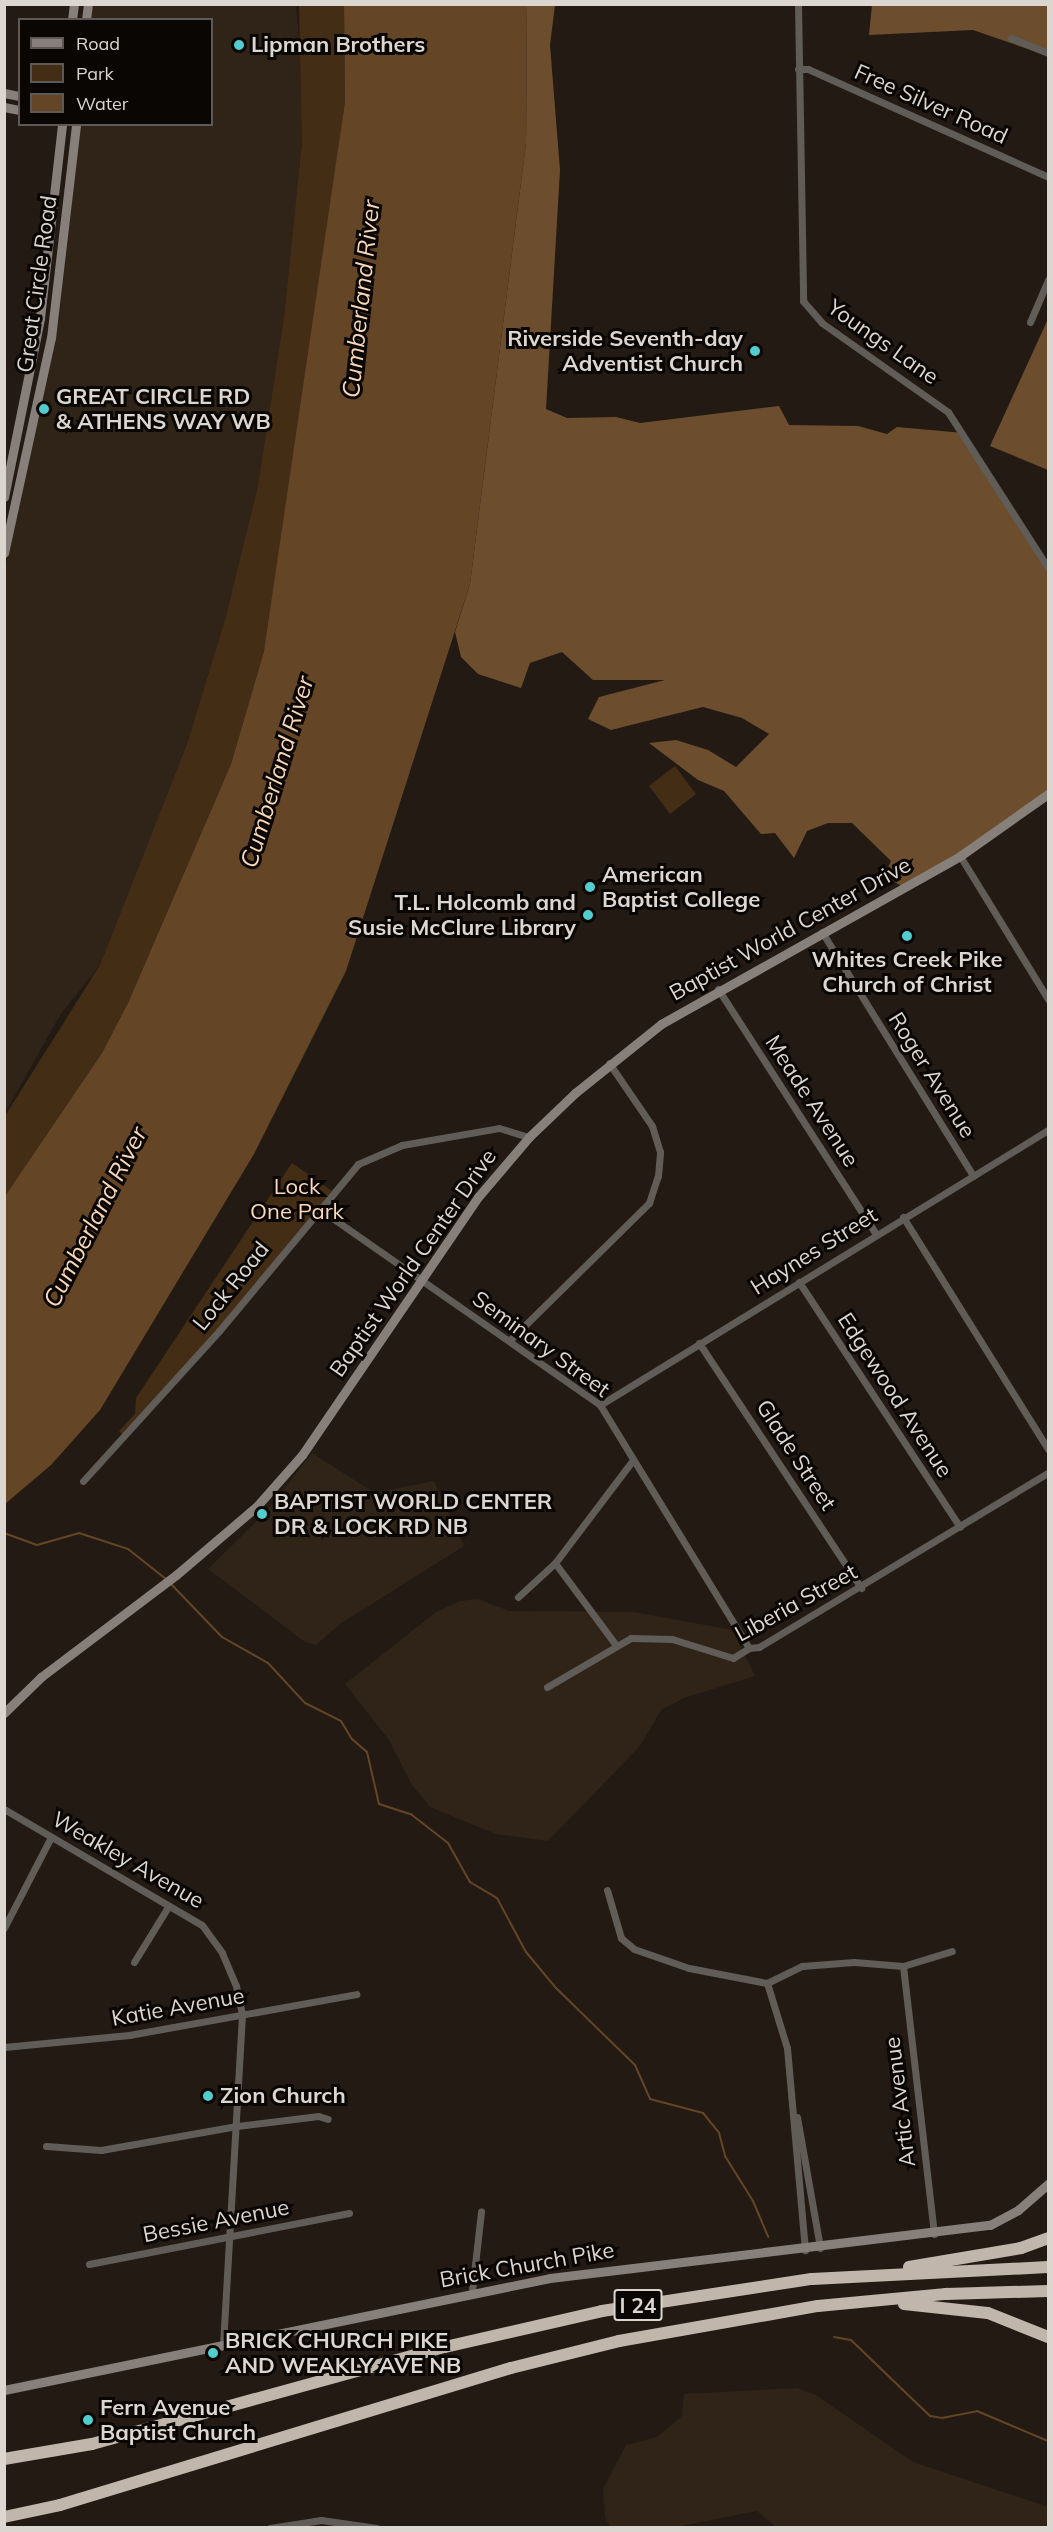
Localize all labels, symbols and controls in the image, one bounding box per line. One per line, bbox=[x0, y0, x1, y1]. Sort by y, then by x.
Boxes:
legend bbox=[18, 18, 213, 126]
text: Road bbox=[76, 32, 120, 55]
place label: Lipman Brothers bbox=[251, 32, 425, 58]
marker: Lipman Brothers bbox=[232, 38, 246, 52]
street label: Free Silver Road bbox=[850, 58, 1012, 150]
text: Park bbox=[76, 62, 114, 85]
text: Water bbox=[76, 92, 128, 115]
street label: Great Circle Road bbox=[12, 194, 62, 374]
water label: Cumberland River bbox=[336, 199, 386, 399]
street label: Youngs Lane bbox=[822, 294, 944, 390]
place label: Riverside Seventh-day Adventist Church bbox=[507, 325, 743, 376]
marker: Riverside Seventh-day Adventist Church bbox=[748, 344, 762, 358]
place label: GREAT CIRCLE RD & ATHENS WAY WB bbox=[56, 383, 271, 434]
marker: GREAT CIRCLE RD & ATHENS WAY WB bbox=[37, 402, 51, 416]
water label: Cumberland River bbox=[234, 673, 320, 871]
street label: Baptist World Center Drive bbox=[665, 852, 915, 1006]
place label: American Baptist College bbox=[602, 861, 760, 912]
marker: American Baptist College bbox=[583, 880, 597, 894]
place label: T.L. Holcomb and Susie McClure Library bbox=[348, 889, 576, 940]
marker: T.L. Holcomb and Susie McClure Library bbox=[581, 908, 595, 922]
marker: Whites Creek Pike Church of Christ bbox=[900, 929, 914, 943]
place label: Whites Creek Pike Church of Christ bbox=[811, 946, 1003, 998]
street label: Roger Avenue bbox=[883, 1007, 981, 1143]
street label: Meade Avenue bbox=[760, 1030, 864, 1172]
water label: Cumberland River bbox=[37, 1122, 153, 1312]
street label: Baptist World Center Drive bbox=[324, 1144, 502, 1382]
park label: Lock One Park bbox=[250, 1173, 344, 1224]
street label: Haynes Street bbox=[746, 1202, 882, 1300]
street label: Lock Road bbox=[187, 1236, 275, 1336]
street label: Seminary Street bbox=[467, 1285, 615, 1403]
street label: Edgewood Avenue bbox=[832, 1308, 958, 1482]
street label: Glade Street bbox=[751, 1395, 841, 1515]
place label: BAPTIST WORLD CENTER DR & LOCK RD NB bbox=[274, 1488, 552, 1540]
marker: BAPTIST WORLD CENTER DR & LOCK RD NB bbox=[255, 1507, 269, 1521]
street label: Liberia Street bbox=[730, 1559, 862, 1647]
street label: Weakley Avenue bbox=[47, 1806, 209, 1914]
street label: Katie Avenue bbox=[110, 1982, 246, 2032]
street label: Artic Avenue bbox=[879, 2035, 921, 2169]
place label: Zion Church bbox=[220, 2083, 346, 2109]
marker: Zion Church bbox=[201, 2089, 215, 2103]
street label: Bessie Avenue bbox=[141, 2194, 291, 2248]
street label: Brick Church Pike bbox=[438, 2237, 616, 2293]
road number: I 24 bbox=[612, 2287, 664, 2323]
place label: BRICK CHURCH PIKE AND WEAKLY AVE NB bbox=[225, 2327, 461, 2378]
marker: BRICK CHURCH PIKE AND WEAKLY AVE NB bbox=[206, 2346, 220, 2360]
place label: Fern Avenue Baptist Church bbox=[100, 2394, 256, 2446]
marker: Fern Avenue Baptist Church bbox=[81, 2413, 95, 2427]

